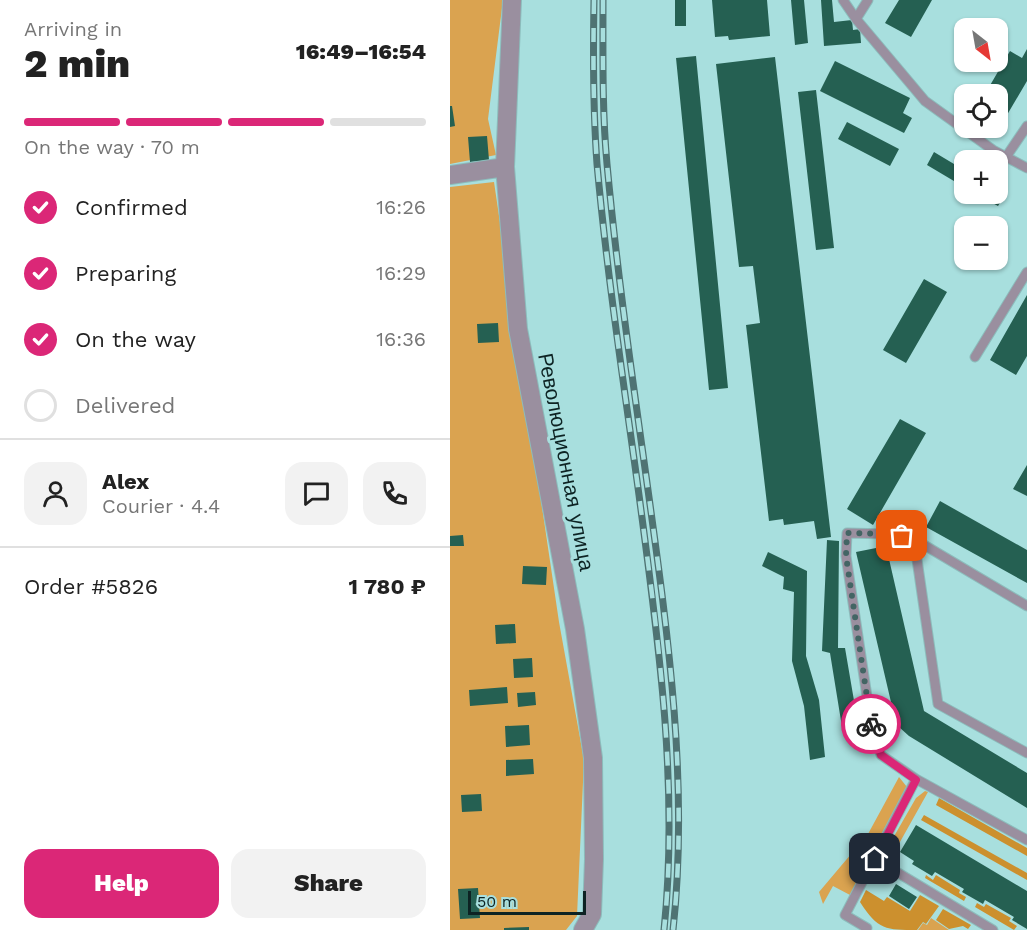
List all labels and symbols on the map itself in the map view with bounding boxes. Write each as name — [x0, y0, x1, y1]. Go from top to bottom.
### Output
north arrow — [954, 18, 1008, 72]
street label: Революционная улица — [533, 351, 600, 573]
pin — [876, 510, 927, 561]
courier — [841, 694, 901, 754]
pin — [849, 833, 900, 884]
scale bar — [468, 888, 586, 916]

